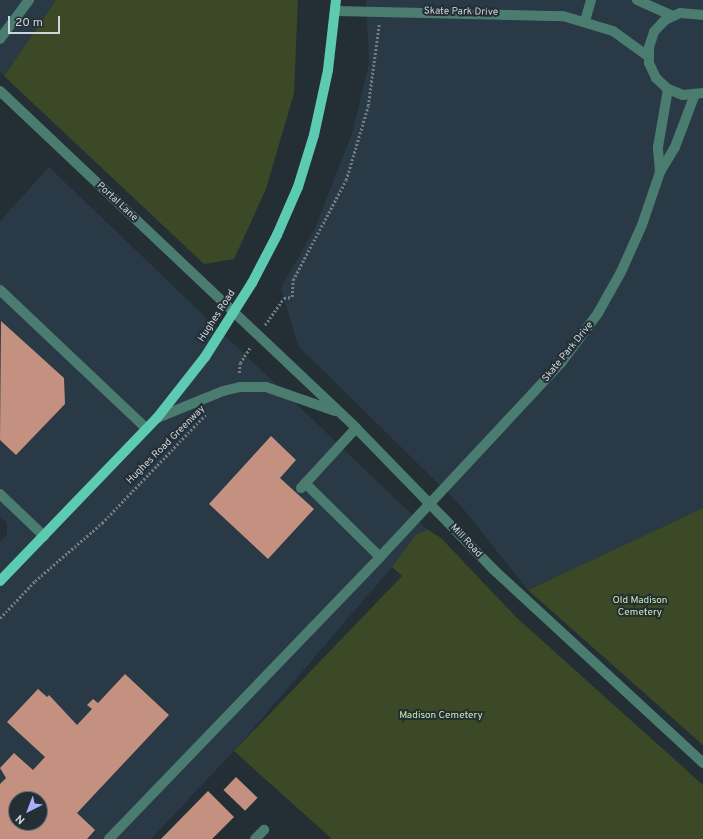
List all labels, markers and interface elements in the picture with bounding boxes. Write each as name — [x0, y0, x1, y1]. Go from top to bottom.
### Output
street label: Skate Park Drive — [424, 5, 498, 19]
scale bar — [10, 8, 62, 34]
text: 20 m — [15, 15, 43, 31]
street label: Portal Lane — [94, 180, 140, 224]
street label: Hughes Road — [196, 288, 238, 344]
street label: Skate Park Drive — [540, 319, 596, 385]
street label: Hughes Road Greenway — [124, 403, 208, 487]
street label: Mill Road — [448, 522, 484, 560]
park label: Old Madison Cemetery — [613, 594, 667, 618]
park label: Madison Cemetery — [399, 710, 483, 722]
north arrow — [8, 791, 48, 831]
text: N — [13, 811, 28, 827]

